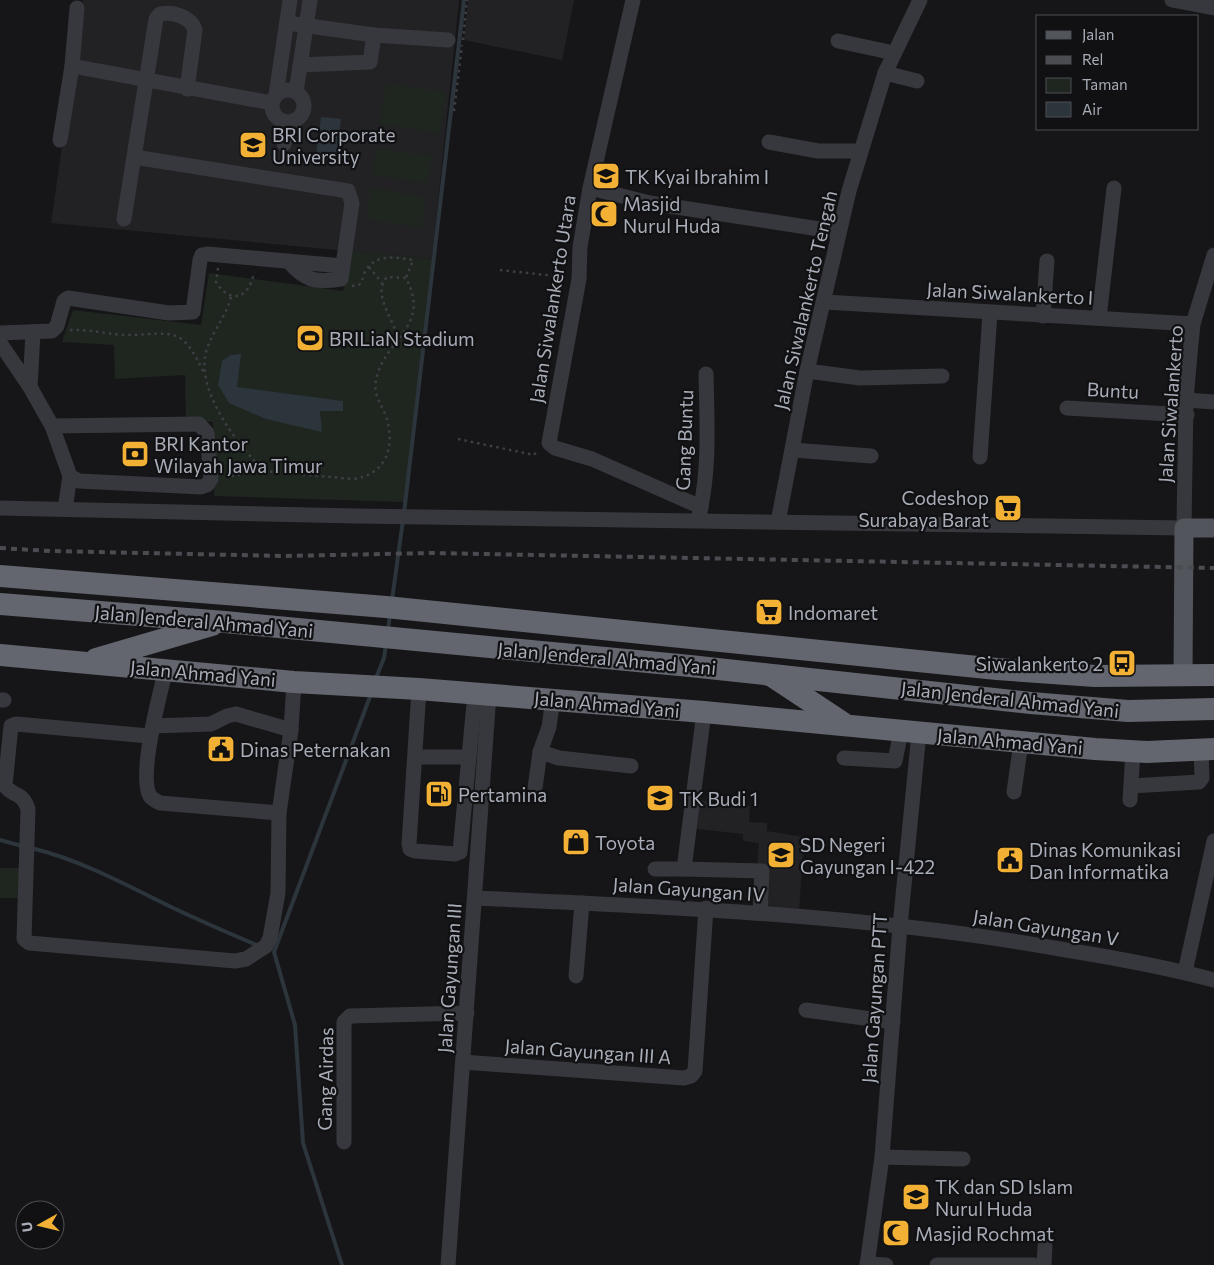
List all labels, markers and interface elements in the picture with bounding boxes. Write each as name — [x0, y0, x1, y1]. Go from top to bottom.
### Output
legend — [1036, 15, 1199, 130]
text: Jalan — [1082, 25, 1114, 43]
text: Rel — [1082, 50, 1103, 68]
text: Taman — [1082, 75, 1128, 93]
text: Air — [1082, 100, 1102, 118]
place label: BRI Corporate University — [272, 123, 396, 168]
school or university icon: BRI Corporate University — [238, 130, 268, 160]
school or university icon: TK Kyai Ibrahim I — [591, 161, 621, 191]
place label: TK Kyai Ibrahim I — [625, 165, 769, 188]
street label: Jalan Siwalankerto Tengah — [769, 188, 841, 412]
place label: Masjid Nurul Huda — [623, 192, 720, 237]
street label: Jalan Siwalankerto Utara — [524, 193, 580, 405]
mosque icon: Masjid Nurul Huda — [589, 199, 619, 229]
street label: Jalan Siwalankerto I — [926, 277, 1094, 309]
sports icon: BRILiaN Stadium — [295, 323, 325, 353]
street label: Jalan Siwalankerto — [1153, 324, 1187, 484]
place label: BRILiaN Stadium — [329, 327, 475, 350]
street label: Buntu — [1086, 377, 1140, 403]
street label: Gang Buntu — [671, 389, 697, 491]
place label: BRI Kantor Wilayah Jawa Timur — [154, 432, 323, 477]
bank icon: BRI Kantor Wilayah Jawa Timur — [120, 439, 150, 469]
place label: Codeshop Surabaya Barat — [858, 486, 989, 531]
supermarket icon: Codeshop Surabaya Barat — [993, 493, 1023, 523]
supermarket icon: Indomaret — [754, 597, 784, 627]
street label: Jalan Jenderal Ahmad Yani — [94, 600, 314, 642]
place label: Indomaret — [788, 601, 878, 624]
street label: Jalan Jenderal Ahmad Yani — [497, 637, 717, 679]
bus stop icon: Siwalankerto 2 — [1107, 648, 1137, 678]
place label: Siwalankerto 2 — [976, 652, 1103, 675]
street label: Jalan Ahmad Yani — [129, 655, 277, 691]
street label: Jalan Jenderal Ahmad Yani — [900, 676, 1120, 722]
street label: Jalan Ahmad Yani — [533, 686, 681, 722]
street label: Jalan Ahmad Yani — [936, 723, 1084, 759]
public building icon: Dinas Peternakan — [206, 734, 236, 764]
place label: Dinas Peternakan — [240, 738, 391, 761]
fuel station icon: Pertamina — [424, 779, 454, 809]
place label: Pertamina — [458, 783, 547, 806]
school or university icon: TK Budi 1 — [645, 783, 675, 813]
place label: TK Budi 1 — [679, 787, 758, 810]
shop icon: Toyota — [561, 827, 591, 857]
place label: Toyota — [595, 831, 655, 854]
place label: SD Negeri Gayungan I-422 — [800, 833, 935, 878]
place label: Dinas Komunikasi Dan Informatika — [1029, 838, 1181, 883]
school or university icon: SD Negeri Gayungan I-422 — [766, 840, 796, 870]
public building icon: Dinas Komunikasi Dan Informatika — [995, 845, 1025, 875]
street label: Jalan Gayungan IV — [612, 872, 766, 906]
street label: Jalan Gayungan III — [432, 902, 466, 1054]
street label: Jalan Gayungan V — [971, 904, 1121, 950]
street label: Jalan Gayungan PTT — [857, 912, 891, 1084]
street label: Gang Airdas — [313, 1027, 337, 1131]
street label: Jalan Gayungan III A — [504, 1034, 672, 1068]
place label: TK dan SD Islam Nurul Huda — [935, 1175, 1073, 1220]
school or university icon: TK dan SD Islam Nurul Huda — [901, 1182, 931, 1212]
north arrow — [15, 1200, 65, 1250]
mosque icon: Masjid Rochmat — [881, 1218, 911, 1248]
text: U — [18, 1221, 36, 1233]
place label: Masjid Rochmat — [915, 1222, 1054, 1245]

